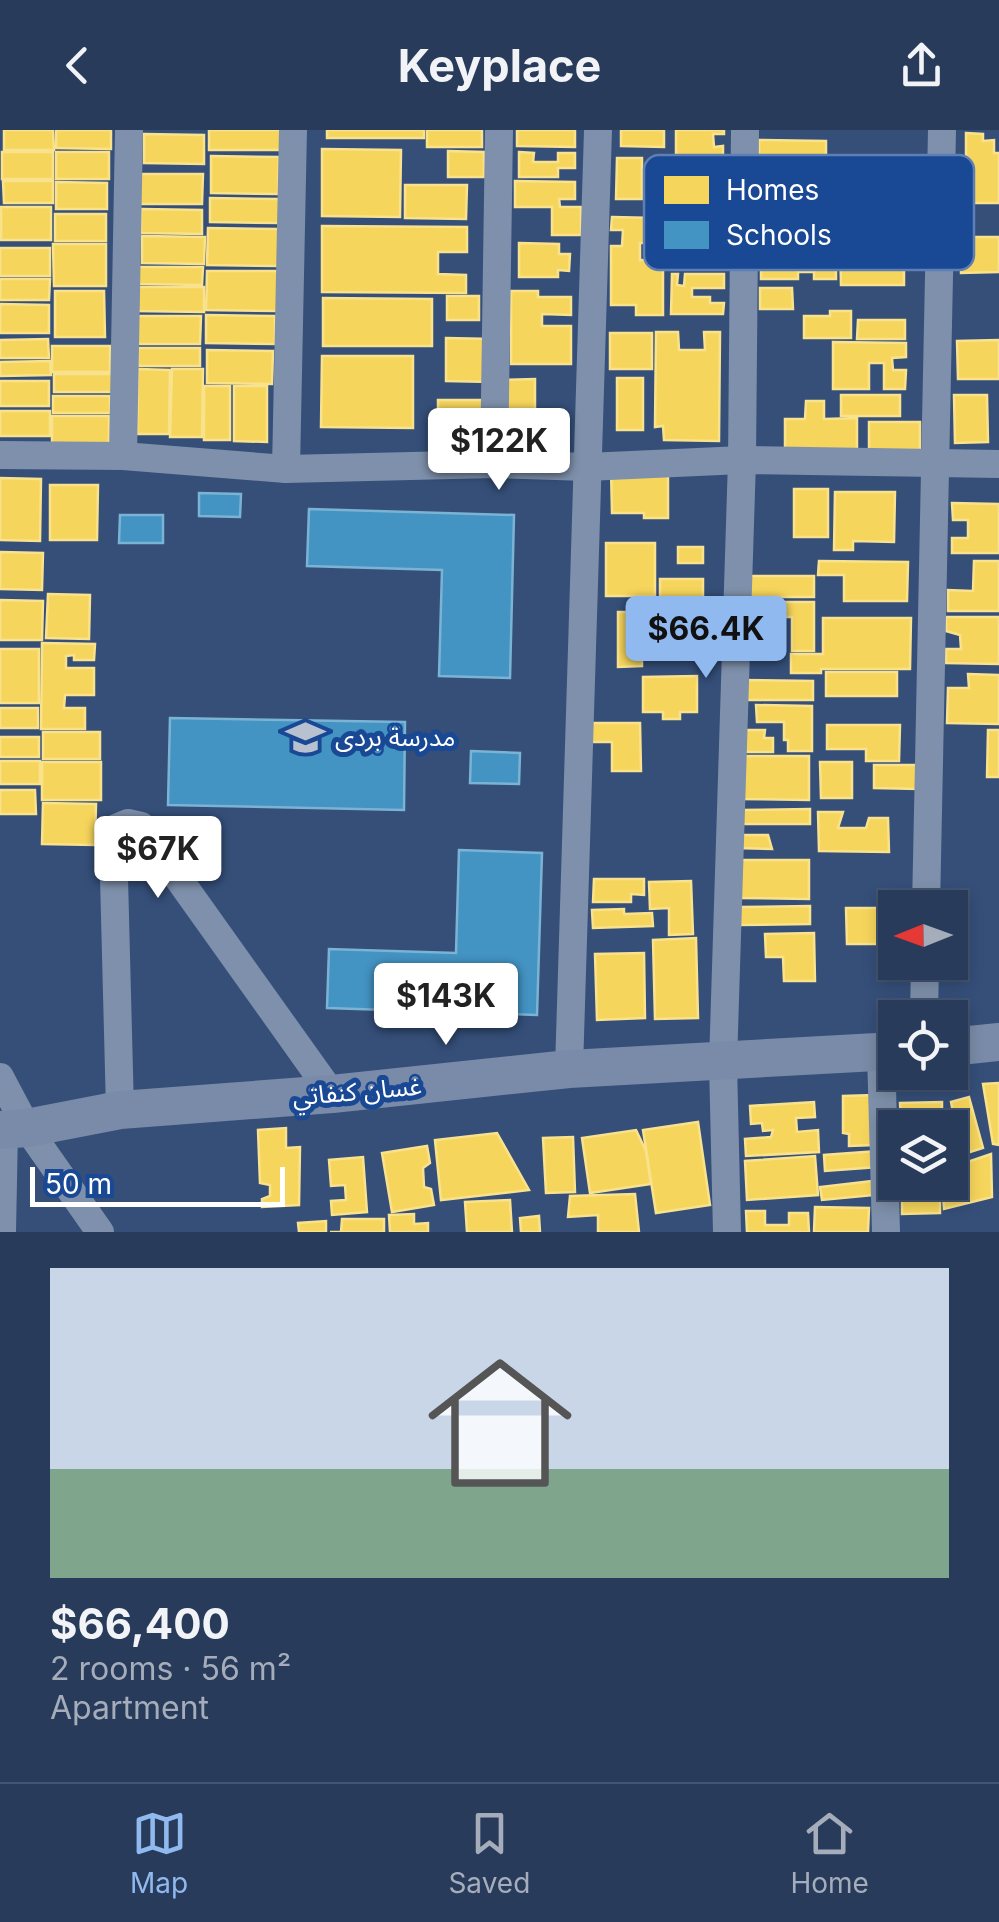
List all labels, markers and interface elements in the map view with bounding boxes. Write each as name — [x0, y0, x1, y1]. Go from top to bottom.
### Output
icon: back — [50, 38, 105, 93]
text: Keyplace — [398, 38, 601, 93]
icon: share — [894, 38, 949, 93]
legend — [644, 155, 974, 270]
text: Homes — [726, 173, 819, 207]
text: Schools — [726, 218, 832, 252]
pin: $122K — [429, 408, 569, 493]
text: $122K — [450, 421, 548, 460]
pin: $66.4K — [625, 596, 787, 681]
text: $66.4K — [648, 609, 764, 648]
school or university icon: مدرسة بردى — [284, 716, 326, 758]
place label: مدرسة بردى — [335, 722, 455, 752]
pin: $67K — [99, 816, 217, 901]
text: $67K — [116, 829, 200, 868]
north arrow — [878, 890, 968, 980]
map controls — [878, 890, 968, 1200]
pin: $143K — [376, 963, 516, 1048]
text: $143K — [396, 976, 496, 1015]
button: locate — [878, 1000, 968, 1090]
street label: غسان كنفاتي — [291, 1070, 423, 1116]
button: layers — [878, 1110, 968, 1200]
scale bar — [30, 1162, 285, 1206]
text: 50 m — [45, 1167, 112, 1201]
icon: home — [410, 1333, 590, 1513]
text: $66,400 — [50, 1598, 230, 1649]
text: 2 rooms · 56 m² — [50, 1649, 291, 1688]
text: Apartment — [50, 1688, 209, 1727]
tab: Map — [130, 1806, 188, 1900]
tab: Saved — [448, 1806, 530, 1900]
tab: Home — [790, 1806, 869, 1900]

